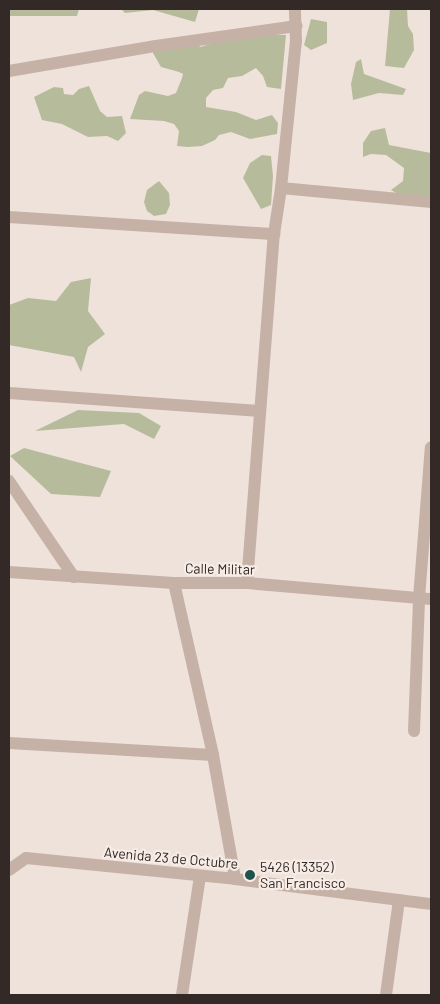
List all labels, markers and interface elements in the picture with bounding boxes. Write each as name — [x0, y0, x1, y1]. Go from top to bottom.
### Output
street label: Calle Militar — [185, 560, 255, 578]
street label: Avenida 23 de Octubre — [103, 844, 239, 872]
place label: 5426 (13352) San Francisco — [260, 859, 346, 892]
marker: 5426 (13352) San Francisco — [244, 869, 256, 881]

